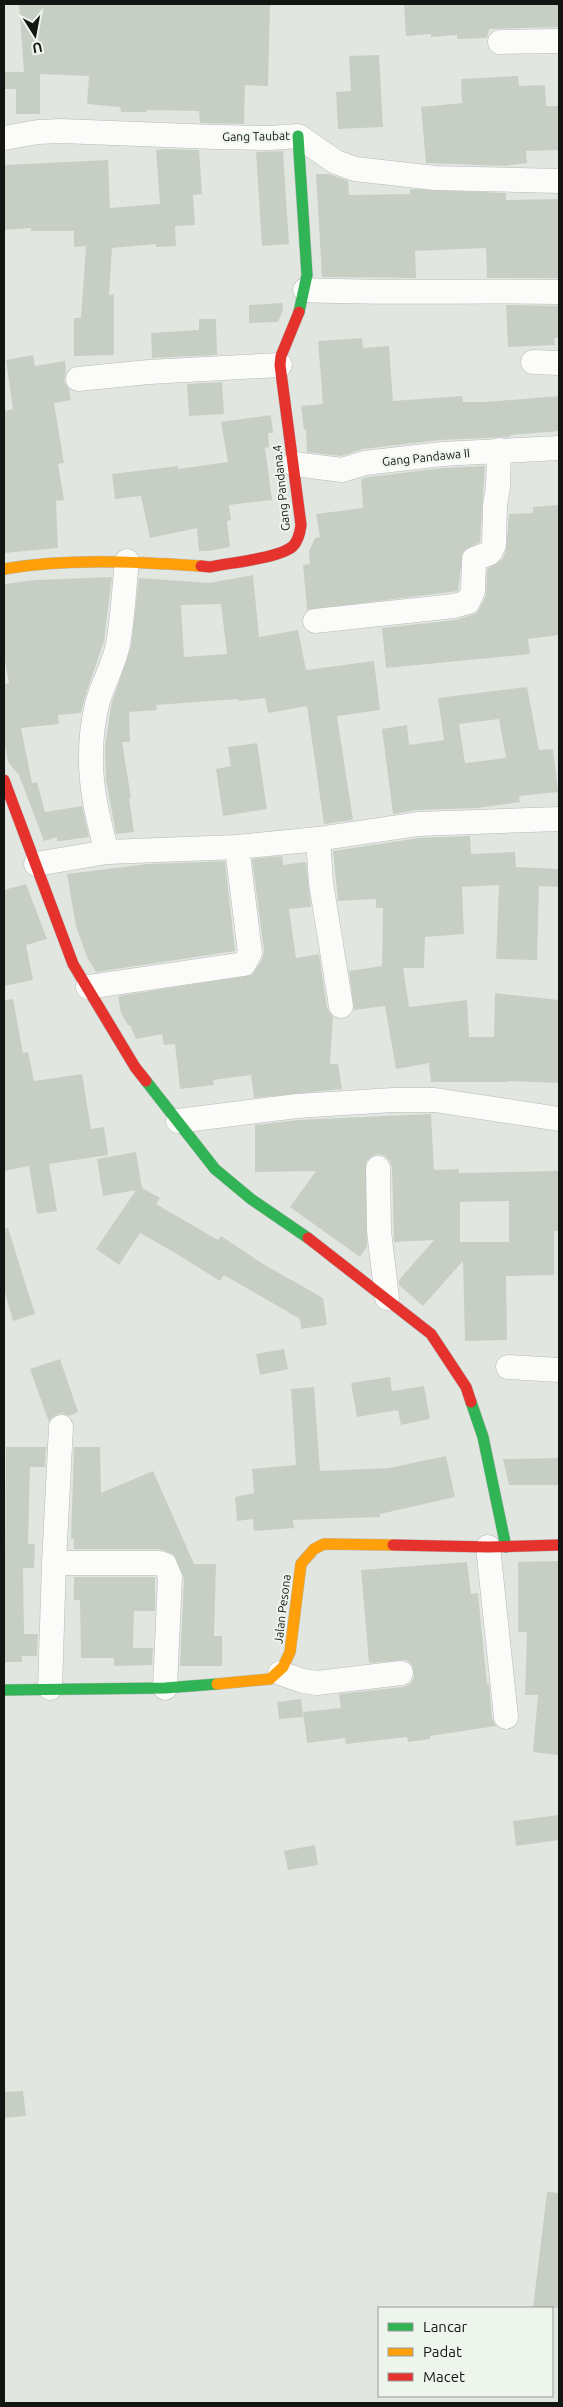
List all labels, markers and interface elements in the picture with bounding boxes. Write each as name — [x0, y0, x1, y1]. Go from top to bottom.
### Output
north arrow — [10, 10, 60, 60]
text: U — [31, 39, 44, 57]
street label: Gang Taubat — [222, 129, 290, 143]
street label: Gang Pandana.4 — [270, 444, 292, 532]
street label: Gang Pandawa II — [381, 446, 471, 468]
street label: Jalan Pesona — [271, 1574, 293, 1644]
legend — [378, 2307, 553, 2397]
text: Lancar — [423, 2318, 468, 2335]
text: Padat — [423, 2343, 462, 2360]
text: Macet — [423, 2368, 465, 2385]

